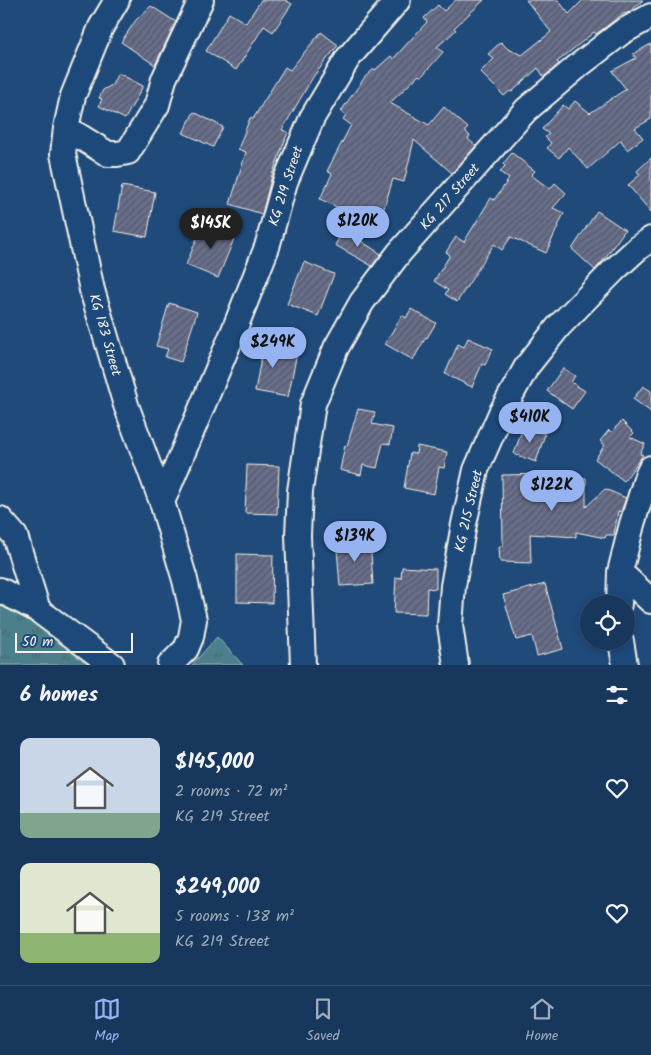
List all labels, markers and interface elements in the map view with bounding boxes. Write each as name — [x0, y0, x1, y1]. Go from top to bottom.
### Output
street label: KG 219 Street — [263, 143, 309, 229]
street label: KG 217 Street — [415, 158, 486, 235]
pin: $120K — [323, 206, 393, 248]
pin: $145K — [176, 208, 246, 250]
text: $120K — [337, 209, 379, 234]
text: $145K — [191, 211, 231, 236]
street label: KG 183 Street — [83, 291, 127, 379]
pin: $249K — [238, 326, 308, 369]
text: $249K — [250, 330, 296, 355]
pin: $410K — [495, 402, 565, 444]
text: $410K — [510, 405, 550, 430]
street label: KG 215 Street — [449, 467, 489, 554]
pin: $122K — [517, 470, 587, 512]
text: $122K — [531, 473, 573, 498]
pin: $139K — [320, 520, 390, 563]
text: $139K — [335, 524, 375, 549]
map controls — [580, 595, 635, 650]
button: locate — [580, 595, 635, 650]
scale bar — [15, 630, 132, 653]
text: 50 m — [22, 631, 53, 653]
text: 6 homes — [20, 679, 98, 712]
icon: filters — [603, 681, 631, 709]
text: $145,000 — [175, 746, 254, 779]
icon: home — [60, 758, 120, 818]
icon: heart — [603, 774, 631, 802]
text: 2 rooms · 72 m² — [175, 779, 287, 804]
text: KG 219 Street — [175, 804, 270, 829]
text: $249,000 — [175, 871, 260, 904]
icon: home — [60, 883, 120, 943]
icon: heart — [603, 899, 631, 927]
text: 5 rooms · 138 m² — [175, 904, 294, 929]
text: KG 219 Street — [175, 929, 270, 954]
tab: Map — [93, 995, 121, 1047]
tab: Saved — [306, 995, 340, 1047]
tab: Home — [525, 995, 558, 1047]

